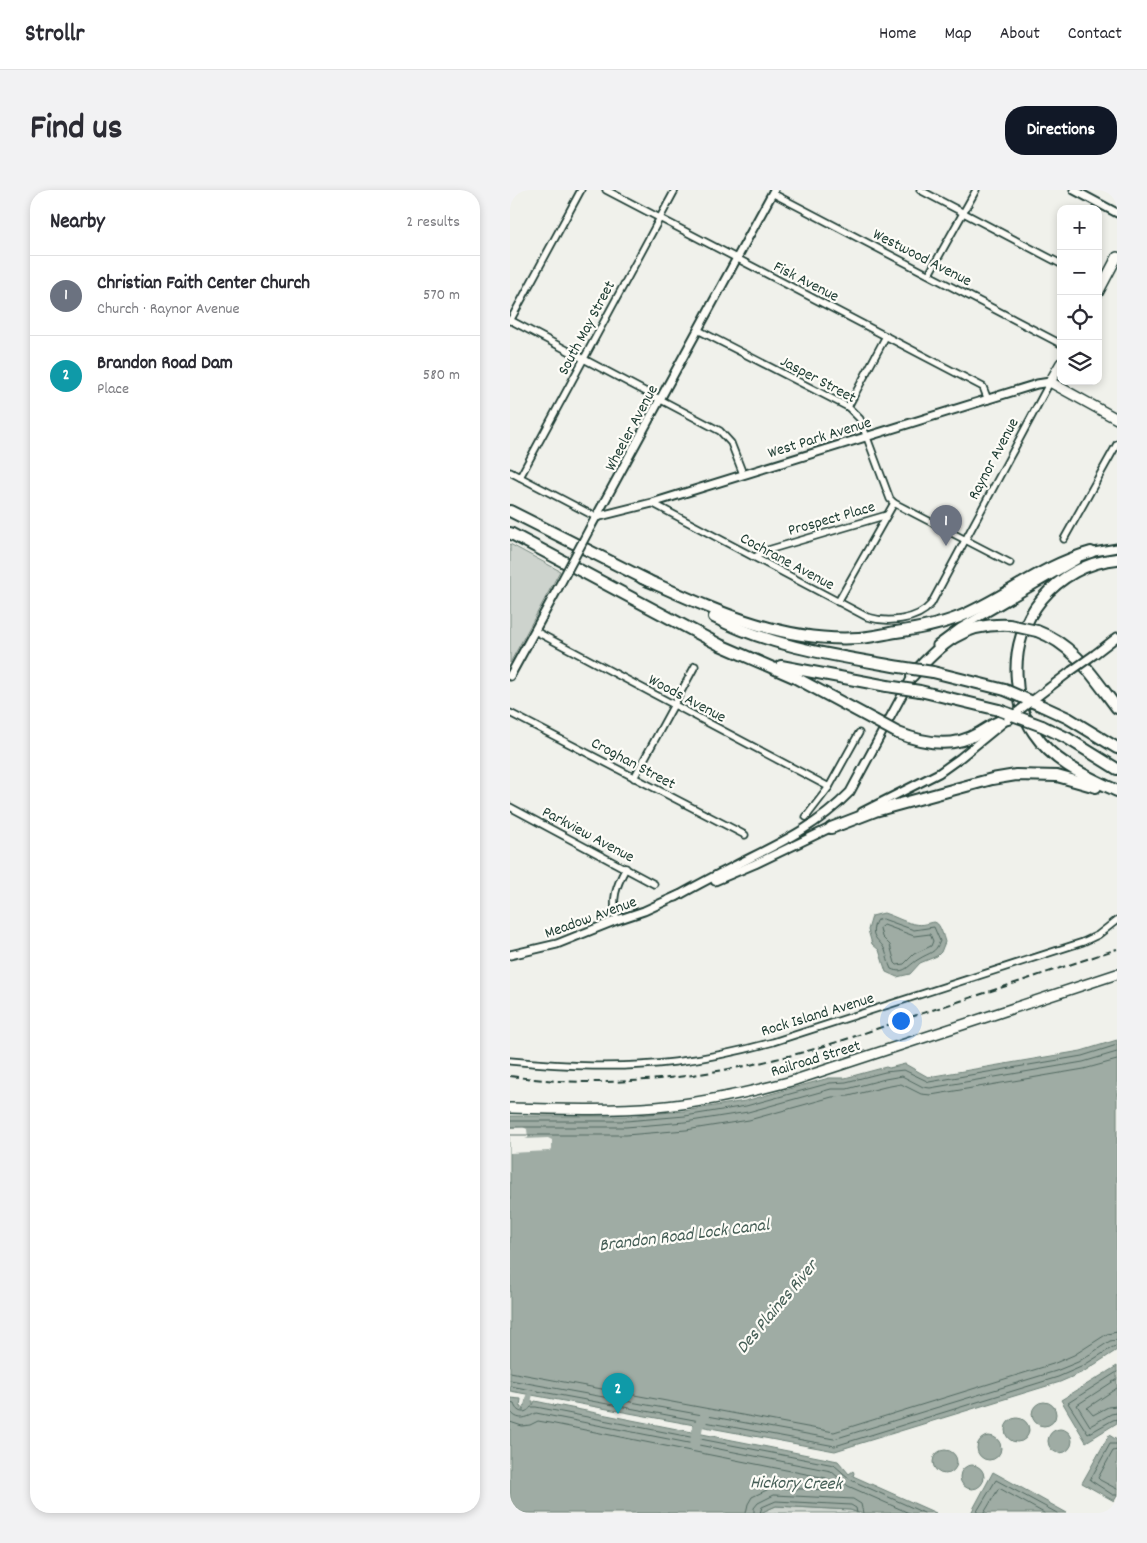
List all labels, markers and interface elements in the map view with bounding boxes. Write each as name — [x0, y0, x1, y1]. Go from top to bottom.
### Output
text: Strollr — [25, 18, 84, 52]
text: Home — [879, 22, 916, 47]
text: Map — [944, 22, 972, 47]
text: About — [1000, 22, 1040, 47]
text: Contact — [1068, 22, 1122, 47]
text: Find us — [30, 105, 122, 155]
button: Directions — [1005, 106, 1117, 155]
map controls — [1057, 205, 1102, 385]
button: + — [1057, 205, 1102, 250]
text: Nearby — [50, 208, 105, 238]
text: 2 results — [406, 211, 460, 234]
street label: Westwood Avenue — [868, 223, 975, 293]
button: − — [1057, 250, 1102, 295]
street label: Fisk Avenue — [769, 256, 843, 309]
text: Christian Faith Center Church — [97, 271, 310, 298]
street label: South May Street — [553, 277, 622, 379]
text: 1 — [64, 284, 68, 307]
text: 570 m — [423, 284, 460, 307]
button: locate — [1057, 295, 1102, 340]
text: Church · Raynor Avenue — [97, 298, 239, 321]
button: layers — [1057, 340, 1102, 385]
text: Brandon Road Dam — [97, 351, 233, 378]
street label: Jasper Street — [776, 351, 860, 410]
text: 2 — [63, 364, 70, 387]
text: 580 m — [423, 364, 460, 387]
text: Place — [97, 378, 129, 401]
street label: Wheeler Avenue — [600, 381, 665, 475]
street label: West Park Avenue — [765, 412, 874, 465]
street label: Raynor Avenue — [963, 414, 1025, 504]
street label: Prospect Place — [785, 496, 878, 543]
pin: 1 — [930, 505, 962, 546]
street label: Cochrane Avenue — [735, 528, 838, 597]
street label: Woods Avenue — [644, 669, 730, 729]
street label: Croghan Street — [586, 732, 679, 796]
street label: Parkview Avenue — [538, 801, 638, 869]
street label: Meadow Avenue — [542, 891, 640, 946]
street label: Rock Island Avenue — [758, 987, 877, 1043]
your location — [888, 1008, 914, 1034]
street label: Railroad Street — [768, 1035, 863, 1084]
water label: Brandon Road Lock Canal — [598, 1213, 772, 1259]
water label: Des Plaines River — [731, 1254, 826, 1360]
pin: 2 — [602, 1373, 634, 1414]
water label: Hickory Creek — [750, 1471, 844, 1498]

